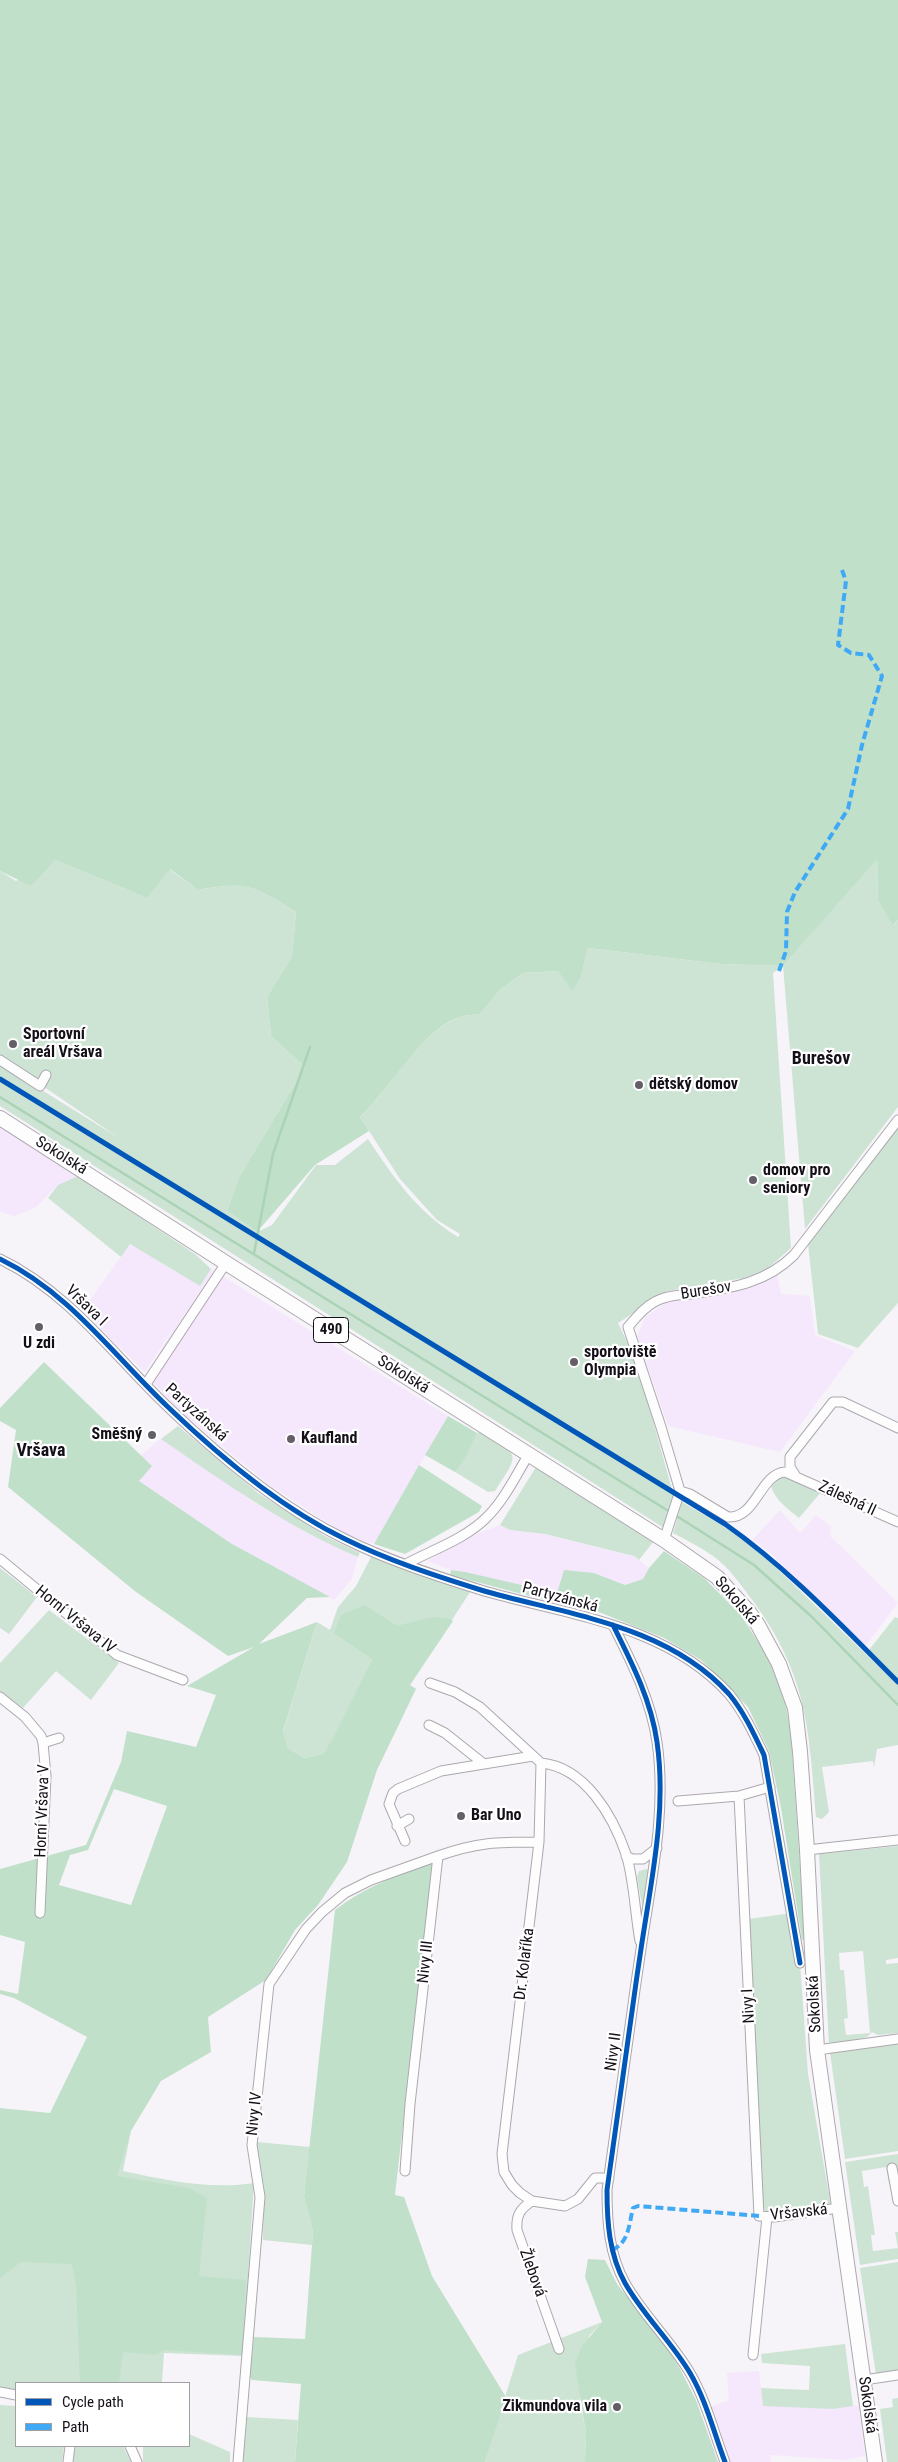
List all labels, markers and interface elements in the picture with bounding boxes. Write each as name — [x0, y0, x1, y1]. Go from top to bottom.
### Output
place label: Sportovní areál Vršava — [23, 1025, 102, 1063]
marker: Sportovní areál Vršava — [7, 1038, 19, 1050]
district label: Burešov — [792, 1048, 850, 1070]
place label: dětský domov — [649, 1075, 738, 1095]
marker: dětský domov — [633, 1079, 645, 1091]
street label: Sokolská — [32, 1133, 90, 1179]
place label: domov pro seniory — [763, 1161, 830, 1199]
marker: domov pro seniory — [747, 1174, 759, 1186]
street label: Burešov — [679, 1278, 733, 1304]
street label: Vršava I — [61, 1282, 111, 1330]
road number: 490 — [314, 1318, 348, 1342]
marker: U zdi — [33, 1321, 45, 1333]
place label: U zdi — [23, 1334, 55, 1354]
place label: sportoviště Olympia — [584, 1343, 656, 1381]
street label: Sokolská — [374, 1352, 432, 1398]
marker: sportoviště Olympia — [568, 1356, 580, 1368]
street label: Partyzánská — [161, 1380, 231, 1446]
place label: Směšný — [92, 1425, 142, 1445]
marker: Směšný — [146, 1429, 158, 1441]
place label: Kaufland — [301, 1429, 357, 1449]
marker: Kaufland — [285, 1433, 297, 1445]
district label: Vršava — [16, 1440, 66, 1462]
street label: Zálešná II — [815, 1477, 879, 1521]
street label: Sokolská — [710, 1573, 762, 1629]
street label: Partyzánská — [520, 1579, 600, 1617]
street label: Horní Vršava IV — [31, 1582, 119, 1658]
street label: Horní Vršava V — [32, 1764, 54, 1858]
place label: Bar Uno — [471, 1806, 521, 1826]
marker: Bar Uno — [455, 1810, 467, 1822]
street label: Dr. Kolaříka — [511, 1927, 539, 2001]
street label: Nivy III — [414, 1940, 438, 1984]
street label: Sokolská — [804, 1975, 826, 2033]
street label: Nivy I — [739, 1988, 759, 2024]
street label: Nivy II — [602, 2031, 626, 2073]
street label: Nivy IV — [243, 2091, 267, 2137]
street label: Vršavská — [769, 2200, 829, 2226]
street label: Žlebová — [514, 2246, 550, 2300]
street label: Sokolská — [853, 2375, 881, 2435]
legend — [15, 2382, 190, 2447]
text: Cycle path — [62, 2393, 124, 2411]
place label: Zikmundova vila — [502, 2397, 607, 2417]
marker: Zikmundova vila — [611, 2401, 623, 2413]
text: Path — [62, 2418, 89, 2436]

